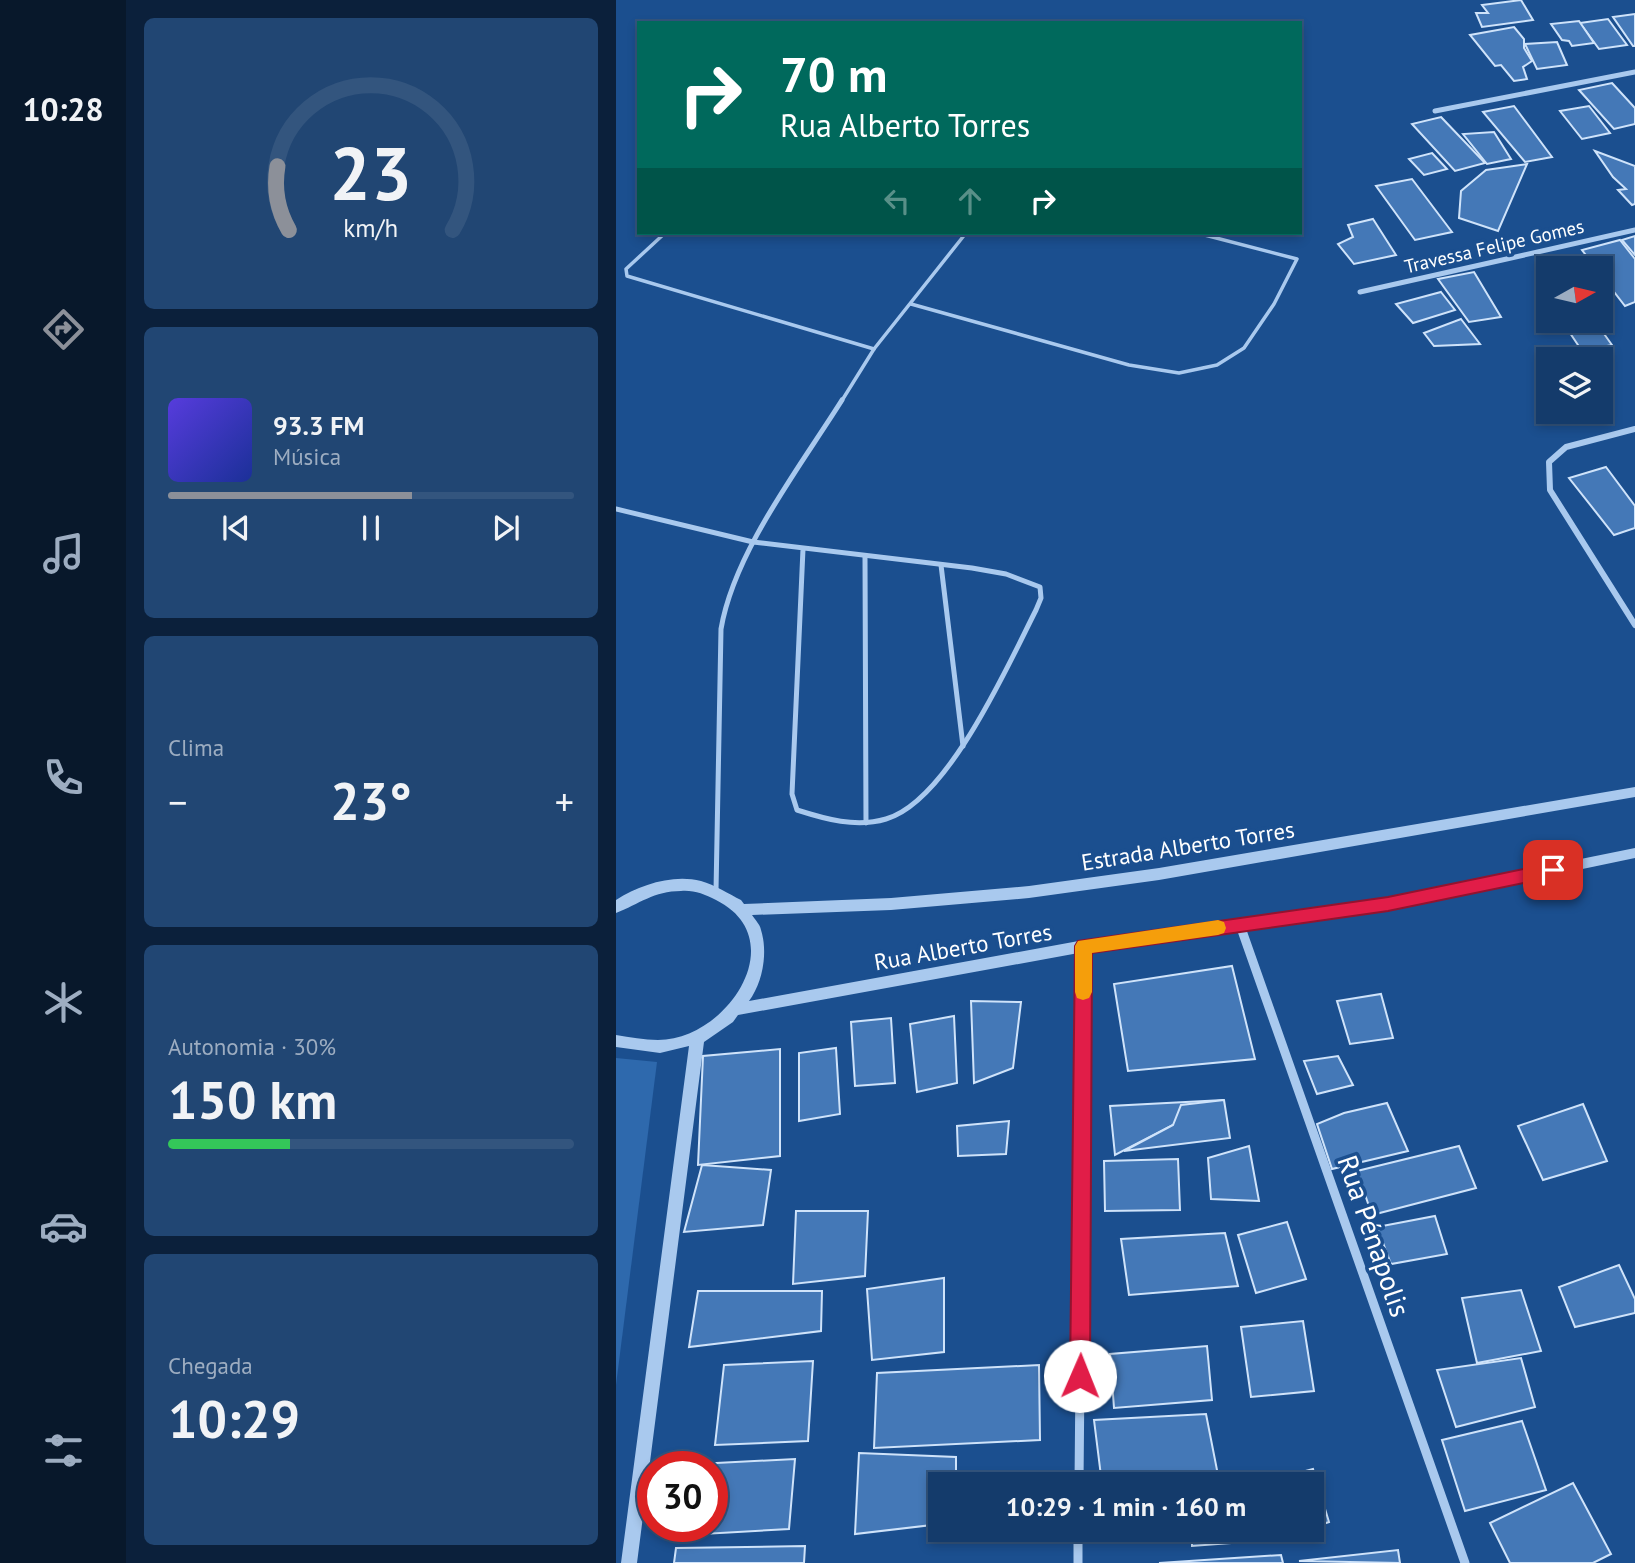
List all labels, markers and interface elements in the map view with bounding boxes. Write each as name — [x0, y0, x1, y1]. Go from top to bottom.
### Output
text: 70 m — [780, 42, 887, 106]
icon: right — [665, 49, 756, 140]
text: 10:28 — [22, 88, 104, 130]
text: Rua Alberto Torres — [780, 104, 1030, 146]
text: 23 — [330, 126, 412, 220]
icon: left — [878, 182, 916, 220]
icon: ahead — [951, 182, 989, 220]
icon: right — [1024, 182, 1062, 220]
text: km/h — [344, 211, 398, 243]
street label: Travessa Felipe Gomes — [1402, 214, 1586, 278]
north arrow — [1536, 256, 1614, 332]
map controls — [1536, 256, 1613, 424]
icon: directions — [39, 305, 88, 354]
button: layers — [1536, 347, 1613, 424]
text: 93.3 FM — [273, 409, 364, 442]
text: Música — [273, 442, 341, 471]
icon: previous — [217, 509, 255, 547]
icon: pause — [352, 509, 390, 547]
icon: next — [487, 509, 525, 547]
icon: music — [39, 529, 88, 578]
text: Clima — [168, 733, 224, 762]
icon: phone — [39, 753, 88, 802]
text: 23° — [330, 767, 412, 834]
text: − — [168, 777, 187, 826]
text: + — [555, 777, 574, 826]
street label: Estrada Alberto Torres — [1079, 814, 1297, 877]
pin — [1523, 840, 1583, 900]
icon: arrive — [1534, 851, 1572, 889]
street label: Rua Alberto Torres — [872, 917, 1054, 976]
icon: climate — [39, 978, 88, 1027]
text: Autonomia · 30% — [168, 1032, 336, 1061]
text: 150 km — [168, 1066, 337, 1133]
street label: Rua Pénapolis — [1330, 1150, 1419, 1322]
icon: car — [39, 1202, 88, 1251]
position arrow — [1043, 1339, 1117, 1413]
text: Chegada — [168, 1351, 253, 1380]
text: 10:29 — [168, 1385, 300, 1452]
icon: filters — [39, 1426, 88, 1475]
speed limit sign: 30 — [637, 1451, 728, 1542]
text: 10:29 · 1 min · 160 m — [1006, 1490, 1246, 1523]

